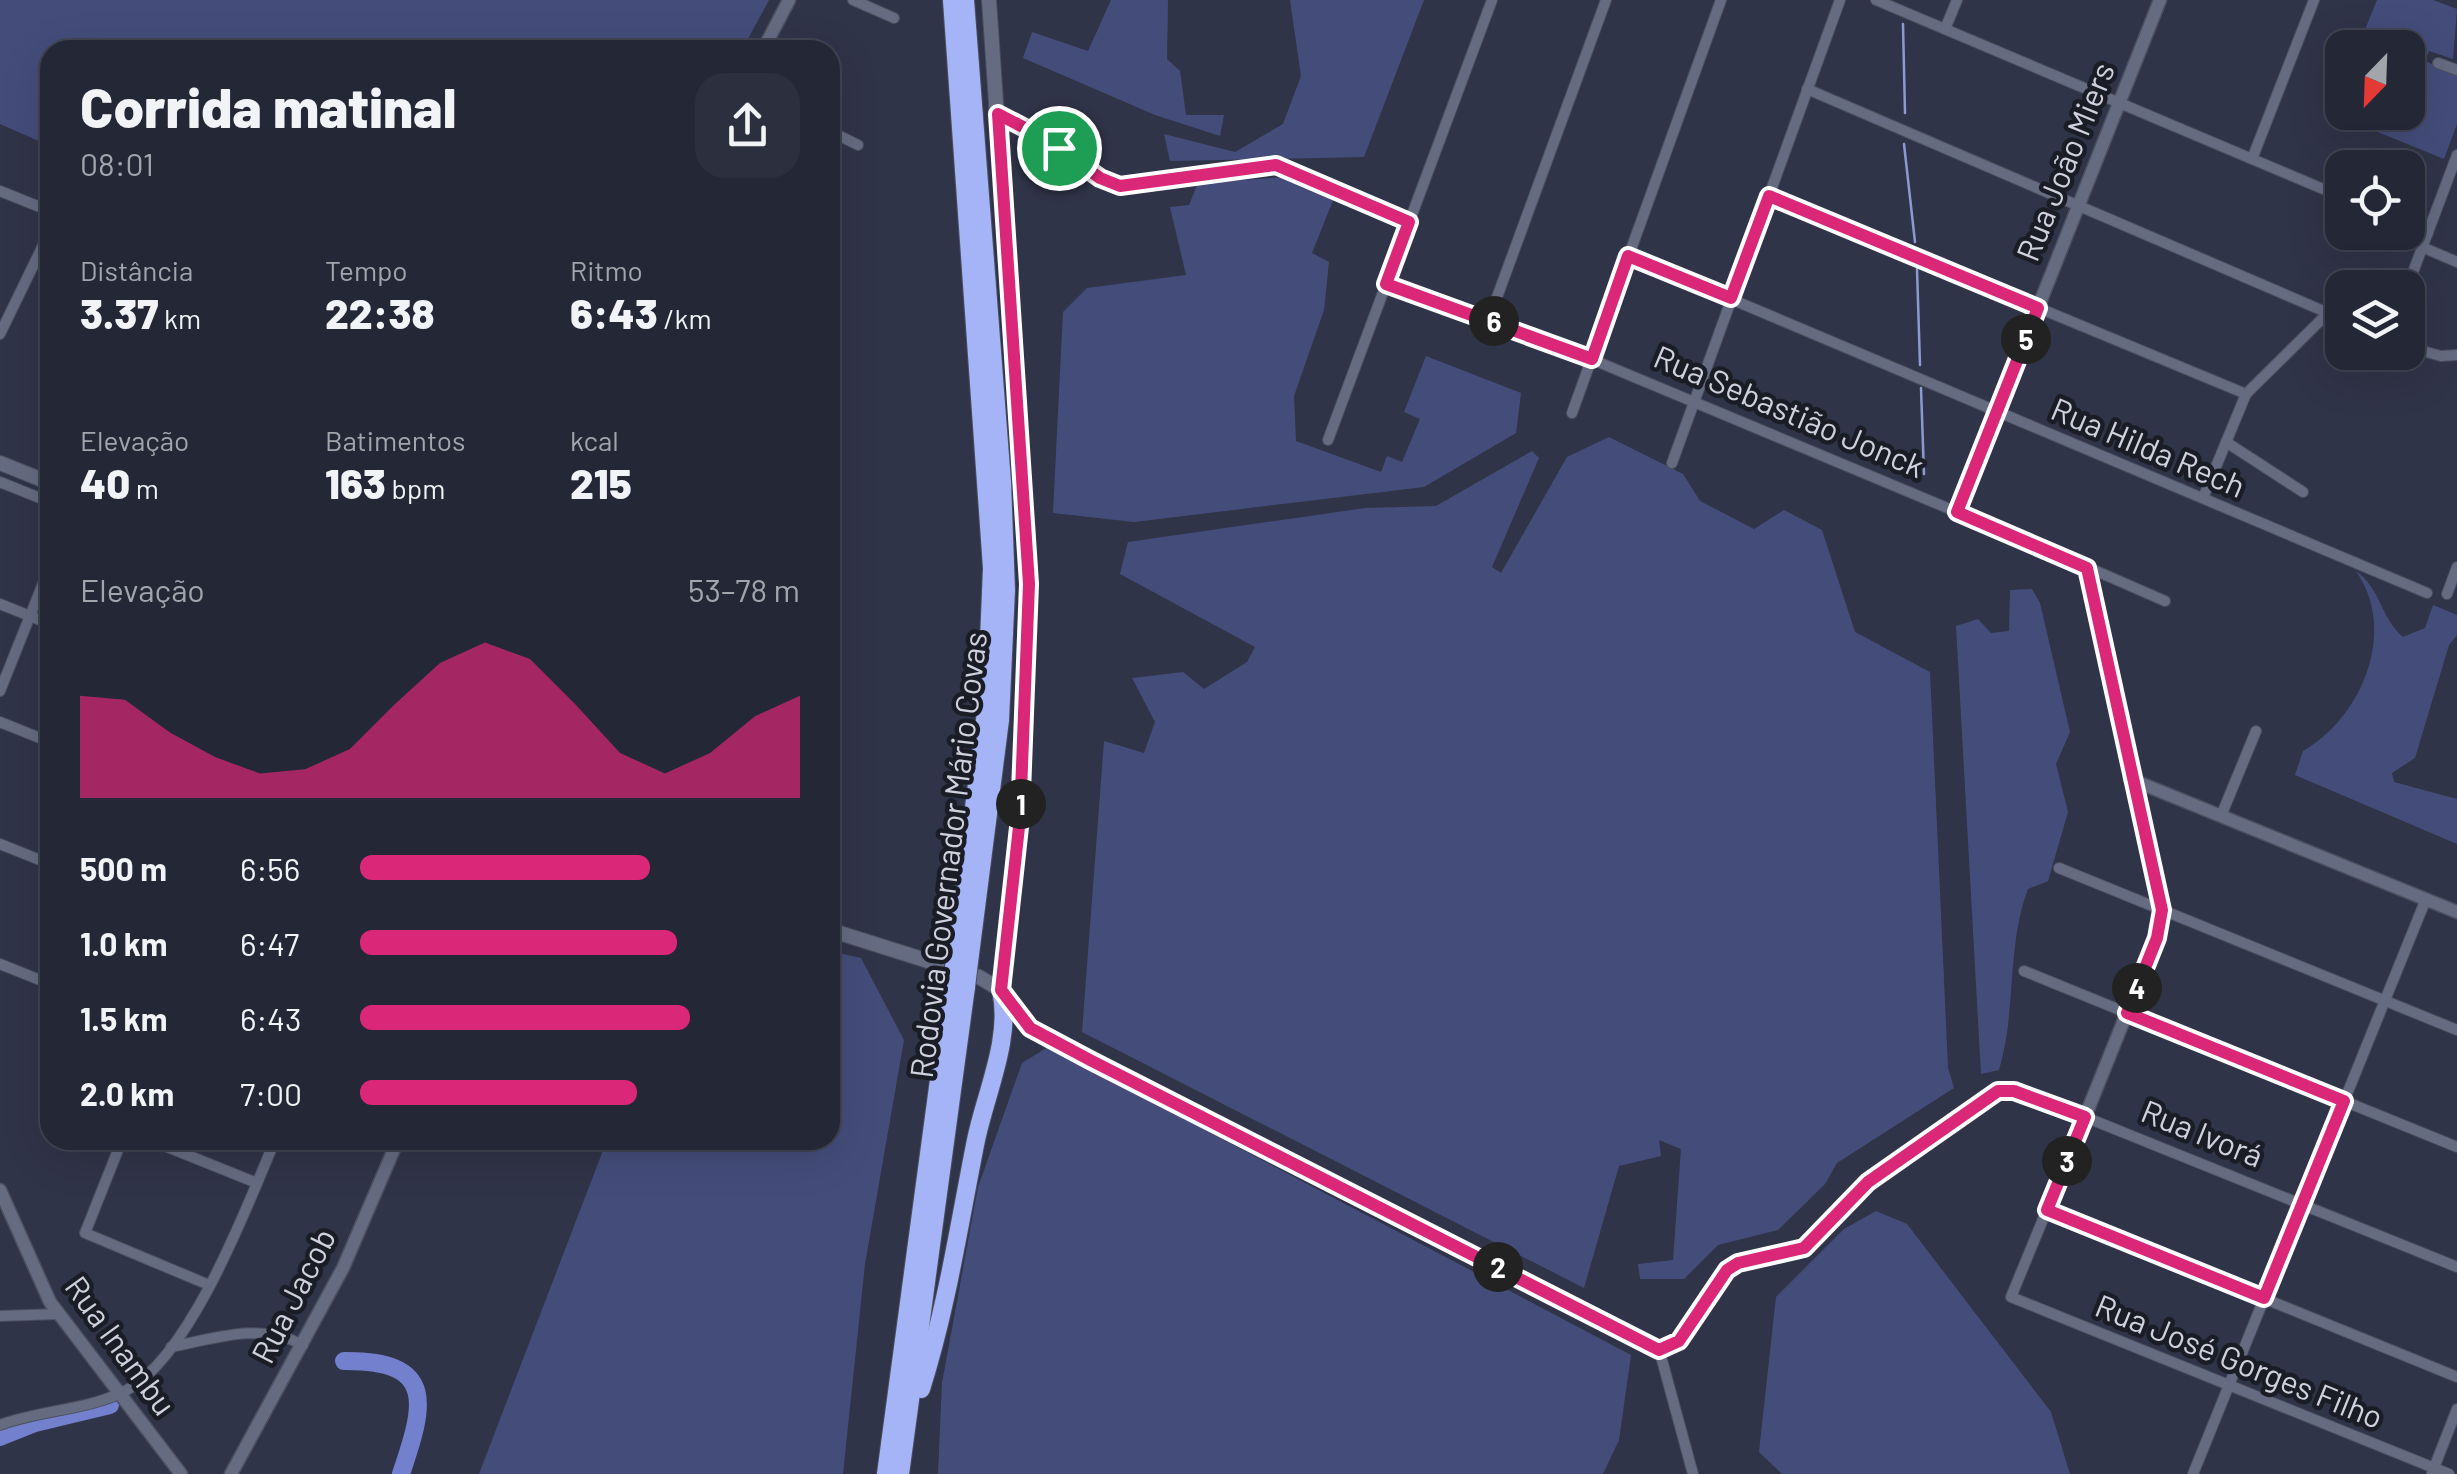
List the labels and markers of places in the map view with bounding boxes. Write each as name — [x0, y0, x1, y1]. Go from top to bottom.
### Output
pin — [1017, 106, 1102, 191]
pin: 6 — [1469, 296, 1519, 346]
pin: 5 — [2001, 314, 2051, 364]
pin: 1 — [996, 779, 1046, 829]
pin: 4 — [2112, 963, 2162, 1013]
pin: 3 — [2042, 1136, 2092, 1186]
pin: 2 — [1473, 1242, 1523, 1292]

